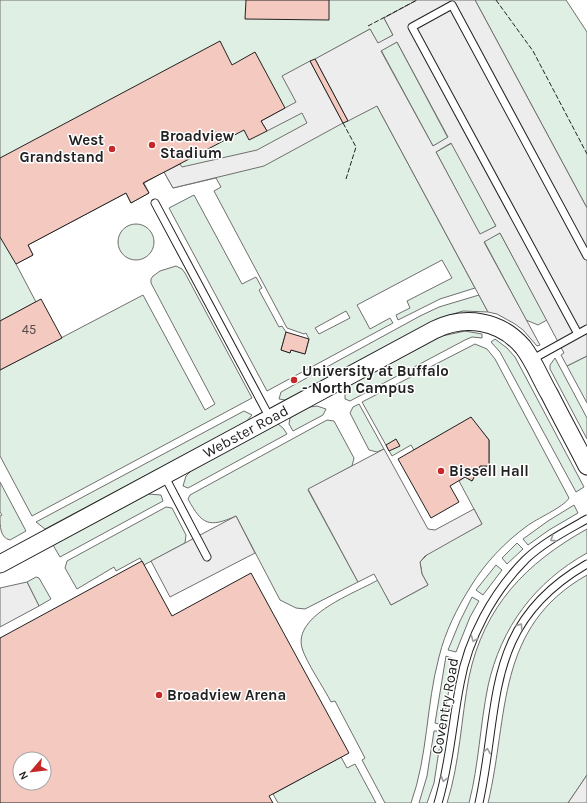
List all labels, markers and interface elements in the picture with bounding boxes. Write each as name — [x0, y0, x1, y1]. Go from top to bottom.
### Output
place label: Broadview Stadium — [160, 127, 235, 162]
place label: West Grandstand — [19, 131, 104, 166]
marker: Broadview Stadium — [147, 140, 157, 150]
marker: West Grandstand — [107, 144, 117, 154]
house number: 45 — [22, 322, 36, 337]
place label: University at Buffalo - North Campus — [302, 362, 449, 397]
marker: University at Buffalo - North Campus — [289, 375, 299, 385]
street label: Webster Road — [200, 401, 291, 462]
place label: Bissell Hall — [449, 462, 529, 480]
marker: Bissell Hall — [436, 466, 446, 476]
one-way arrow — [551, 534, 558, 541]
one-way arrow — [515, 624, 522, 631]
one-way arrow — [470, 635, 478, 642]
street label: Coventry Road — [428, 656, 462, 756]
place label: Broadview Arena — [167, 686, 286, 704]
marker: Broadview Arena — [154, 690, 164, 700]
one-way arrow — [482, 748, 491, 754]
north arrow — [12, 751, 52, 791]
text: N — [16, 769, 31, 782]
one-way arrow — [441, 776, 449, 783]

